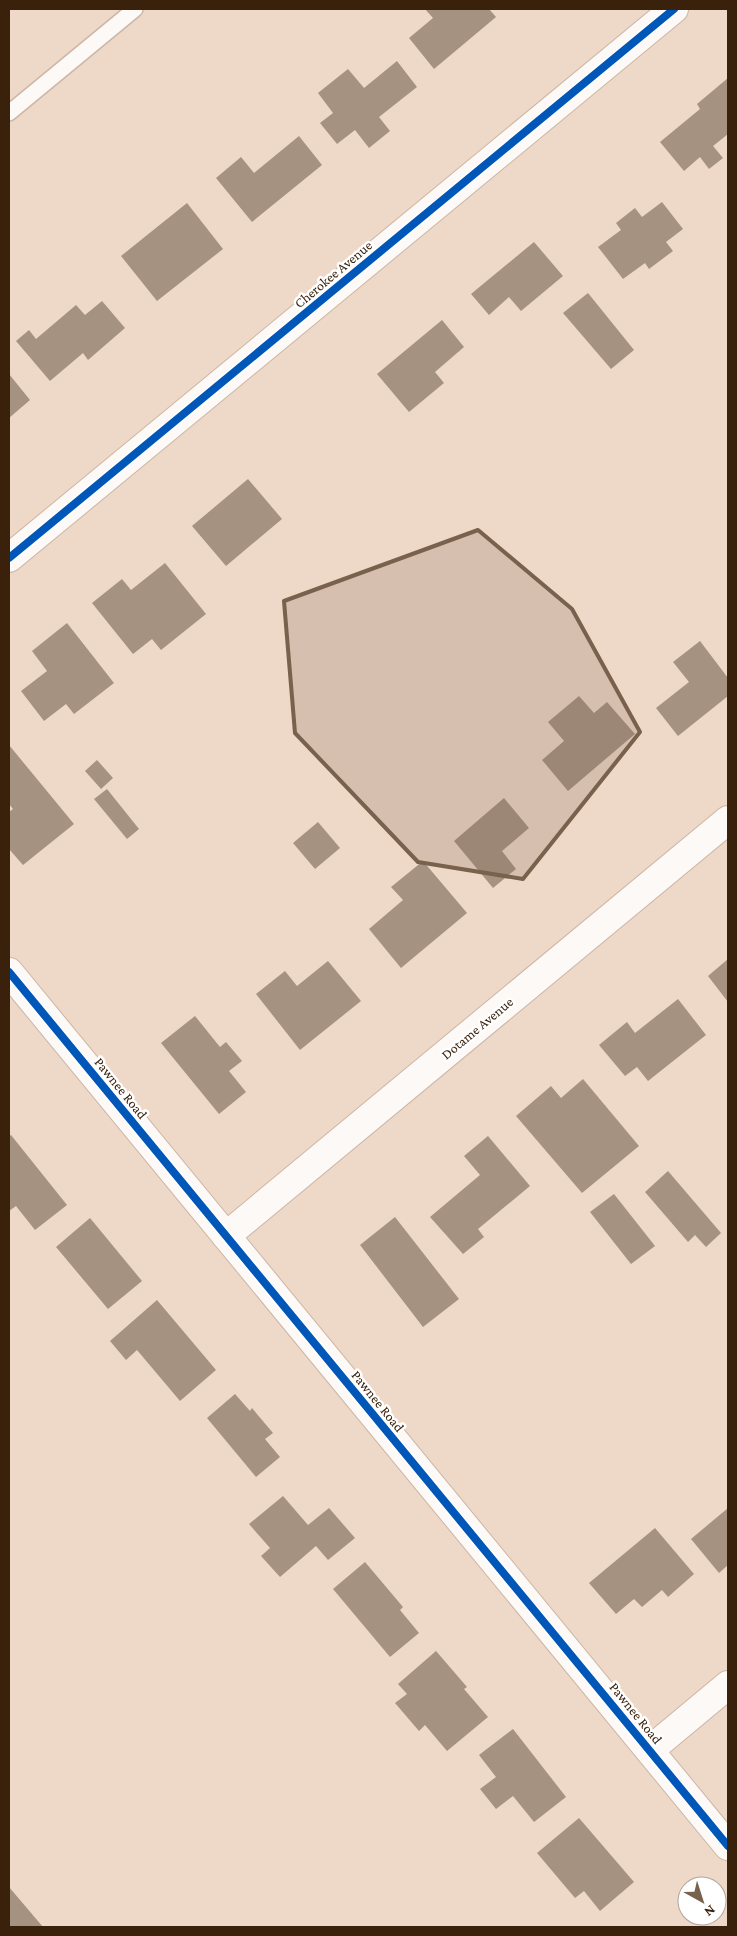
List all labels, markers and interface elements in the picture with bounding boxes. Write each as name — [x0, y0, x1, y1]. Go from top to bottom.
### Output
street label: Cherokee Avenue — [291, 237, 375, 311]
street label: Dotame Avenue — [438, 993, 516, 1063]
street label: Pawnee Road — [91, 1054, 151, 1122]
street label: Pawnee Road — [348, 1367, 408, 1435]
street label: Pawnee Road — [606, 1679, 666, 1747]
north arrow — [677, 1876, 727, 1926]
text: N — [701, 1902, 719, 1921]

